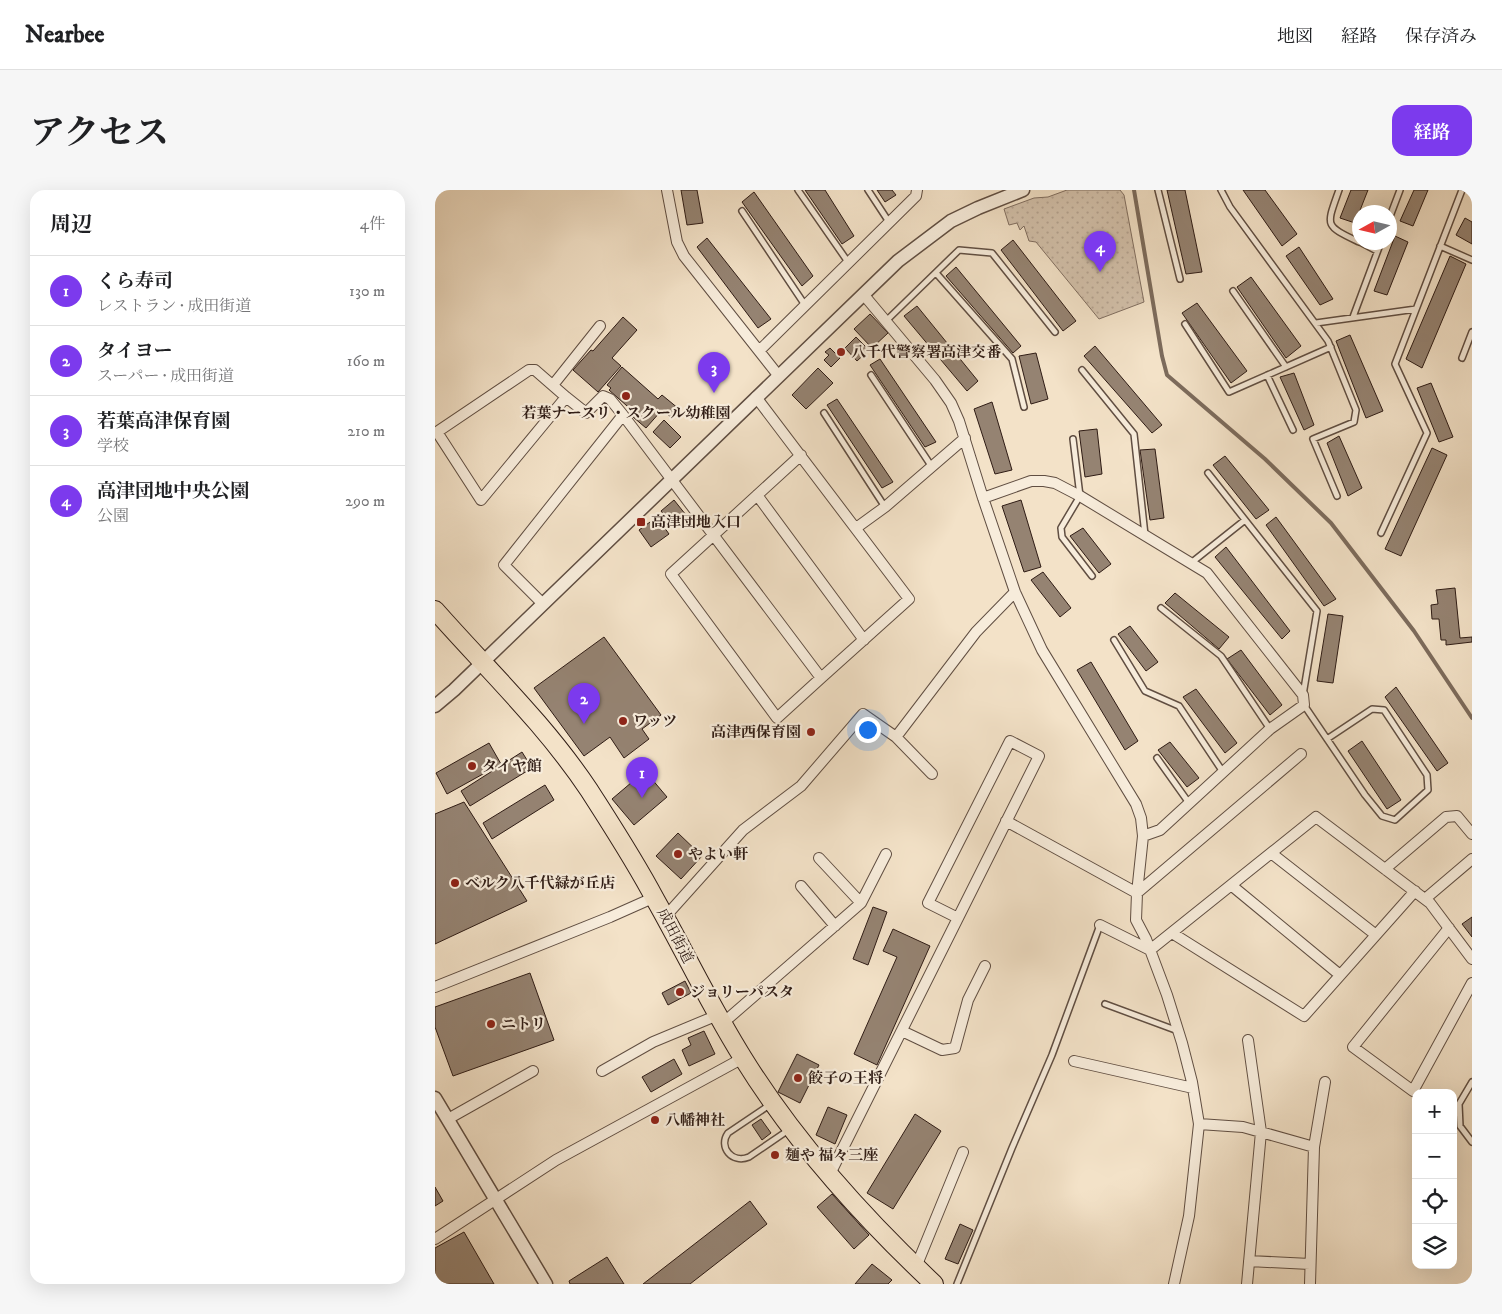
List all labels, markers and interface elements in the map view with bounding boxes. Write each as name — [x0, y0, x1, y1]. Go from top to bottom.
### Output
text: Nearbee — [25, 20, 104, 50]
text: 地図 — [1277, 26, 1313, 48]
text: 経路 — [1341, 26, 1377, 48]
text: 保存済み — [1405, 26, 1477, 48]
button: 経路 — [1392, 105, 1472, 156]
text: アクセス — [30, 112, 169, 156]
north arrow — [1352, 205, 1397, 250]
text: 周辺 — [50, 212, 92, 238]
text: 4件 — [360, 214, 385, 234]
pin: 4 — [1084, 231, 1116, 272]
text: くら寿司 — [97, 270, 173, 293]
text: 1 — [63, 281, 69, 301]
text: 130 m — [349, 281, 385, 301]
text: レストラン · 成田街道 — [97, 296, 251, 316]
text: タイヨー — [97, 340, 173, 363]
place label: 八千代警察署高津交番 — [851, 343, 1002, 362]
marker: 八千代警察署高津交番 — [835, 346, 847, 358]
text: 2 — [62, 351, 70, 371]
text: 160 m — [347, 351, 385, 371]
pin: 3 — [698, 352, 730, 393]
text: スーパー · 成田街道 — [97, 366, 234, 386]
marker: 若葉ナースリ・スクール幼稚園 — [620, 390, 632, 402]
place label: 若葉ナースリ・スクール幼稚園 — [522, 404, 730, 423]
text: 若葉高津保育園 — [97, 410, 230, 433]
text: 3 — [63, 421, 69, 441]
text: 210 m — [347, 421, 385, 441]
text: 学校 — [97, 436, 129, 456]
text: 高津団地中央公園 — [97, 480, 249, 503]
text: 4 — [61, 491, 71, 511]
text: 290 m — [345, 491, 385, 511]
text: 公園 — [97, 506, 129, 526]
place label: 高津団地入口 — [651, 513, 741, 532]
marker: 高津団地入口 — [635, 516, 647, 528]
pin: 2 — [568, 683, 600, 724]
place label: ワッツ — [633, 712, 677, 731]
marker: ワッツ — [617, 715, 629, 727]
your location — [855, 717, 881, 743]
place label: 高津西保育園 — [711, 723, 801, 742]
marker: 高津西保育園 — [805, 726, 817, 738]
place label: タイヤ館 — [482, 757, 542, 776]
pin: 1 — [626, 757, 658, 798]
marker: タイヤ館 — [466, 760, 478, 772]
place label: やよい軒 — [688, 845, 749, 864]
marker: やよい軒 — [672, 848, 684, 860]
place label: ベルク八千代緑が丘店 — [465, 874, 615, 893]
marker: ベルク八千代緑が丘店 — [449, 877, 461, 889]
street label: 成田街道 — [653, 905, 697, 967]
place label: ジョリーパスタ — [690, 983, 794, 1002]
marker: ジョリーパスタ — [674, 986, 686, 998]
place label: ニトリ — [501, 1015, 546, 1034]
marker: ニトリ — [485, 1018, 497, 1030]
place label: 餃子の王将 — [808, 1069, 883, 1088]
marker: 餃子の王将 — [792, 1072, 804, 1084]
map controls — [1412, 1089, 1457, 1269]
button: + — [1412, 1089, 1457, 1134]
place label: 八幡神社 — [665, 1111, 725, 1130]
marker: 八幡神社 — [649, 1114, 661, 1126]
button: − — [1412, 1134, 1457, 1179]
place label: 麺や 福々三座 — [785, 1146, 878, 1165]
marker: 麺や 福々三座 — [769, 1149, 781, 1161]
button: locate — [1412, 1179, 1457, 1224]
button: layers — [1412, 1224, 1457, 1269]

